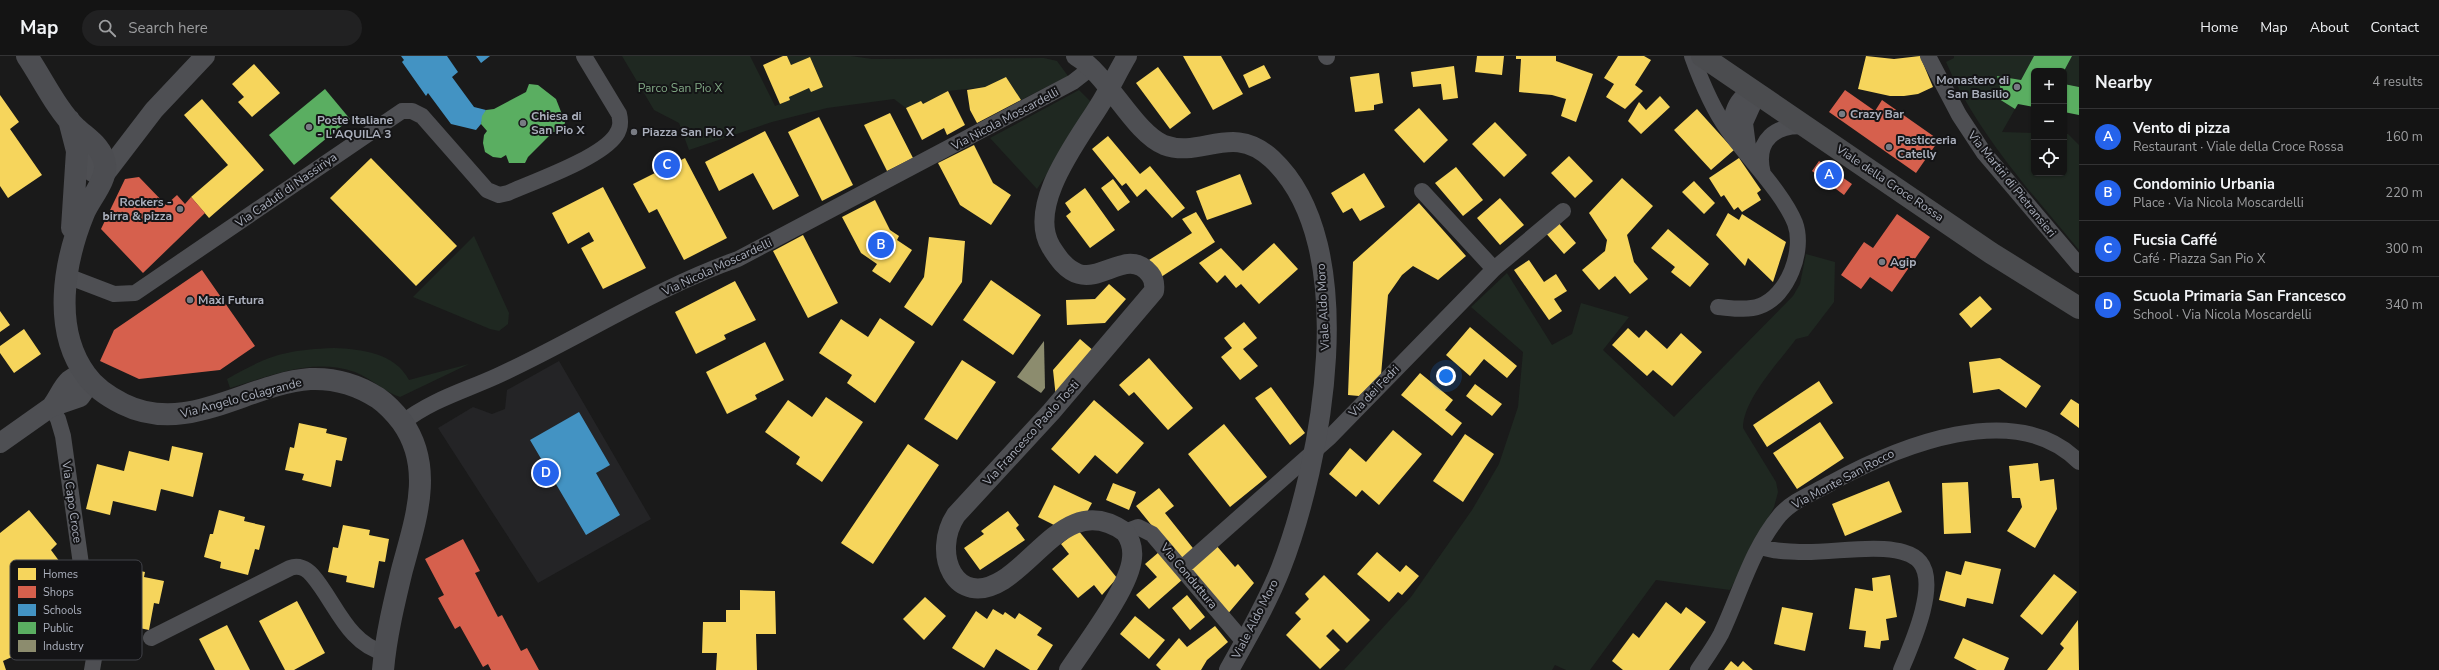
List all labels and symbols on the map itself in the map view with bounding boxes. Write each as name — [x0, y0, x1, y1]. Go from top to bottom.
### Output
place label: Monastero di San Basilio — [1936, 72, 2009, 102]
park label: Parco San Pio X — [638, 80, 723, 96]
marker: Monastero di San Basilio — [2012, 82, 2022, 92]
street label: Via Nicola Moscardelli — [948, 84, 1061, 155]
place label: Crazy Bar — [1850, 106, 1904, 122]
place label: Chiesa di San Pio X — [531, 108, 585, 138]
marker: Crazy Bar — [1837, 109, 1847, 119]
place label: Poste Italiane - L'AQUILA 3 — [317, 112, 394, 142]
marker: Chiesa di San Pio X — [518, 118, 528, 128]
marker: Poste Italiane - L'AQUILA 3 — [304, 122, 314, 132]
place label: Piazza San Pio X — [642, 124, 735, 140]
marker: Piazza San Pio X — [629, 127, 639, 137]
street label: Via Martiri di Pietransieri — [1964, 127, 2060, 240]
place label: Pasticceria Catelly — [1897, 132, 1957, 162]
street label: Viale della Croce Rossa — [1832, 140, 1947, 225]
marker: Pasticceria Catelly — [1884, 142, 1894, 152]
street label: Via Caduti di Nassiriya — [231, 149, 340, 232]
pin: C — [654, 150, 680, 180]
pin: A — [1816, 160, 1842, 190]
place label: Rockers - birra & pizza — [102, 194, 172, 224]
marker: Rockers - birra & pizza — [175, 204, 185, 214]
pin: B — [868, 230, 894, 260]
street label: Via Nicola Moscardelli — [659, 235, 774, 300]
place label: Agip — [1890, 254, 1916, 270]
marker: Agip — [1877, 257, 1887, 267]
street label: Viale Aldo Moro — [1313, 263, 1333, 352]
place label: Maxi Futura — [198, 292, 264, 308]
marker: Maxi Futura — [185, 295, 195, 305]
street label: Via dei Fedri — [1344, 362, 1403, 421]
your location — [1436, 366, 1456, 386]
street label: Via Angelo Colagrande — [178, 374, 303, 422]
street label: Via Francesco Paolo Tosti — [979, 377, 1083, 490]
street label: Via Monte San Rocco — [1788, 445, 1897, 513]
pin: D — [533, 458, 559, 488]
street label: Via Capo Croce — [58, 459, 86, 544]
street label: Via Conduttura — [1156, 539, 1221, 612]
legend — [10, 560, 142, 660]
text: Homes — [43, 567, 78, 582]
street label: Viale Aldo Moro — [1228, 576, 1282, 662]
text: Shops — [43, 585, 74, 600]
text: Schools — [43, 603, 82, 618]
text: Public — [43, 621, 73, 636]
text: Industry — [43, 639, 84, 654]

